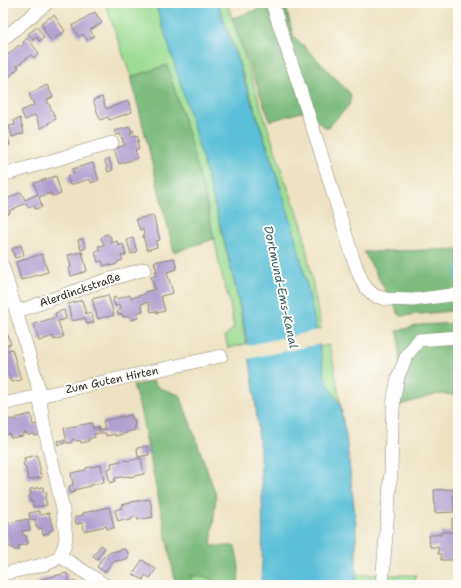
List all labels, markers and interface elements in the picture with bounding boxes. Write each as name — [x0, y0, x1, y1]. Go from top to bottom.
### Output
water label: Dortmund-Ems-Kanal — [260, 224, 302, 350]
street label: Alerdinckstraße — [38, 269, 122, 311]
street label: Zum Guten Hirten — [64, 363, 160, 397]

